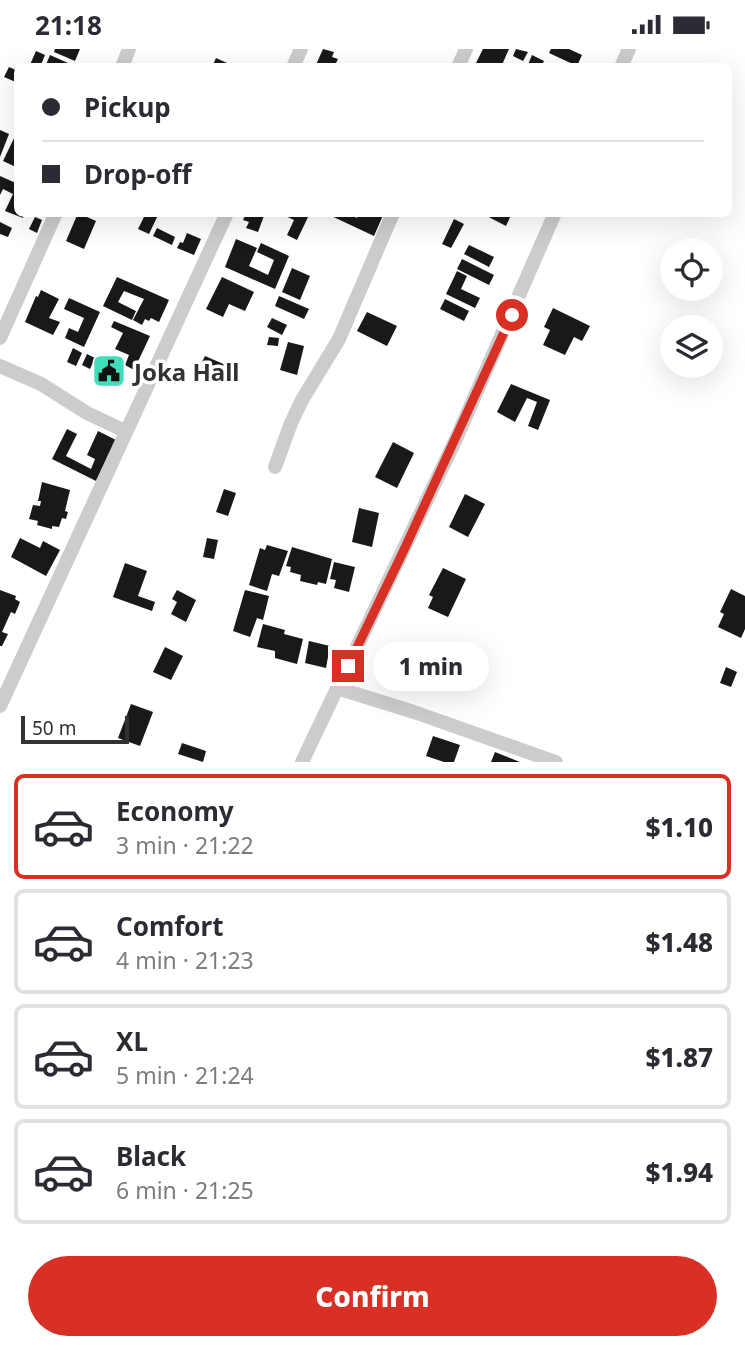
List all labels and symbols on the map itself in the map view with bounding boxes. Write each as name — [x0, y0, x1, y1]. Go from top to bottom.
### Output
route start — [496, 299, 528, 331]
public building icon: Joka Hall — [90, 352, 128, 390]
place label: Joka Hall — [132, 355, 239, 388]
callout: 1 min — [372, 641, 488, 691]
route end — [332, 650, 364, 682]
scale bar — [21, 713, 130, 745]

